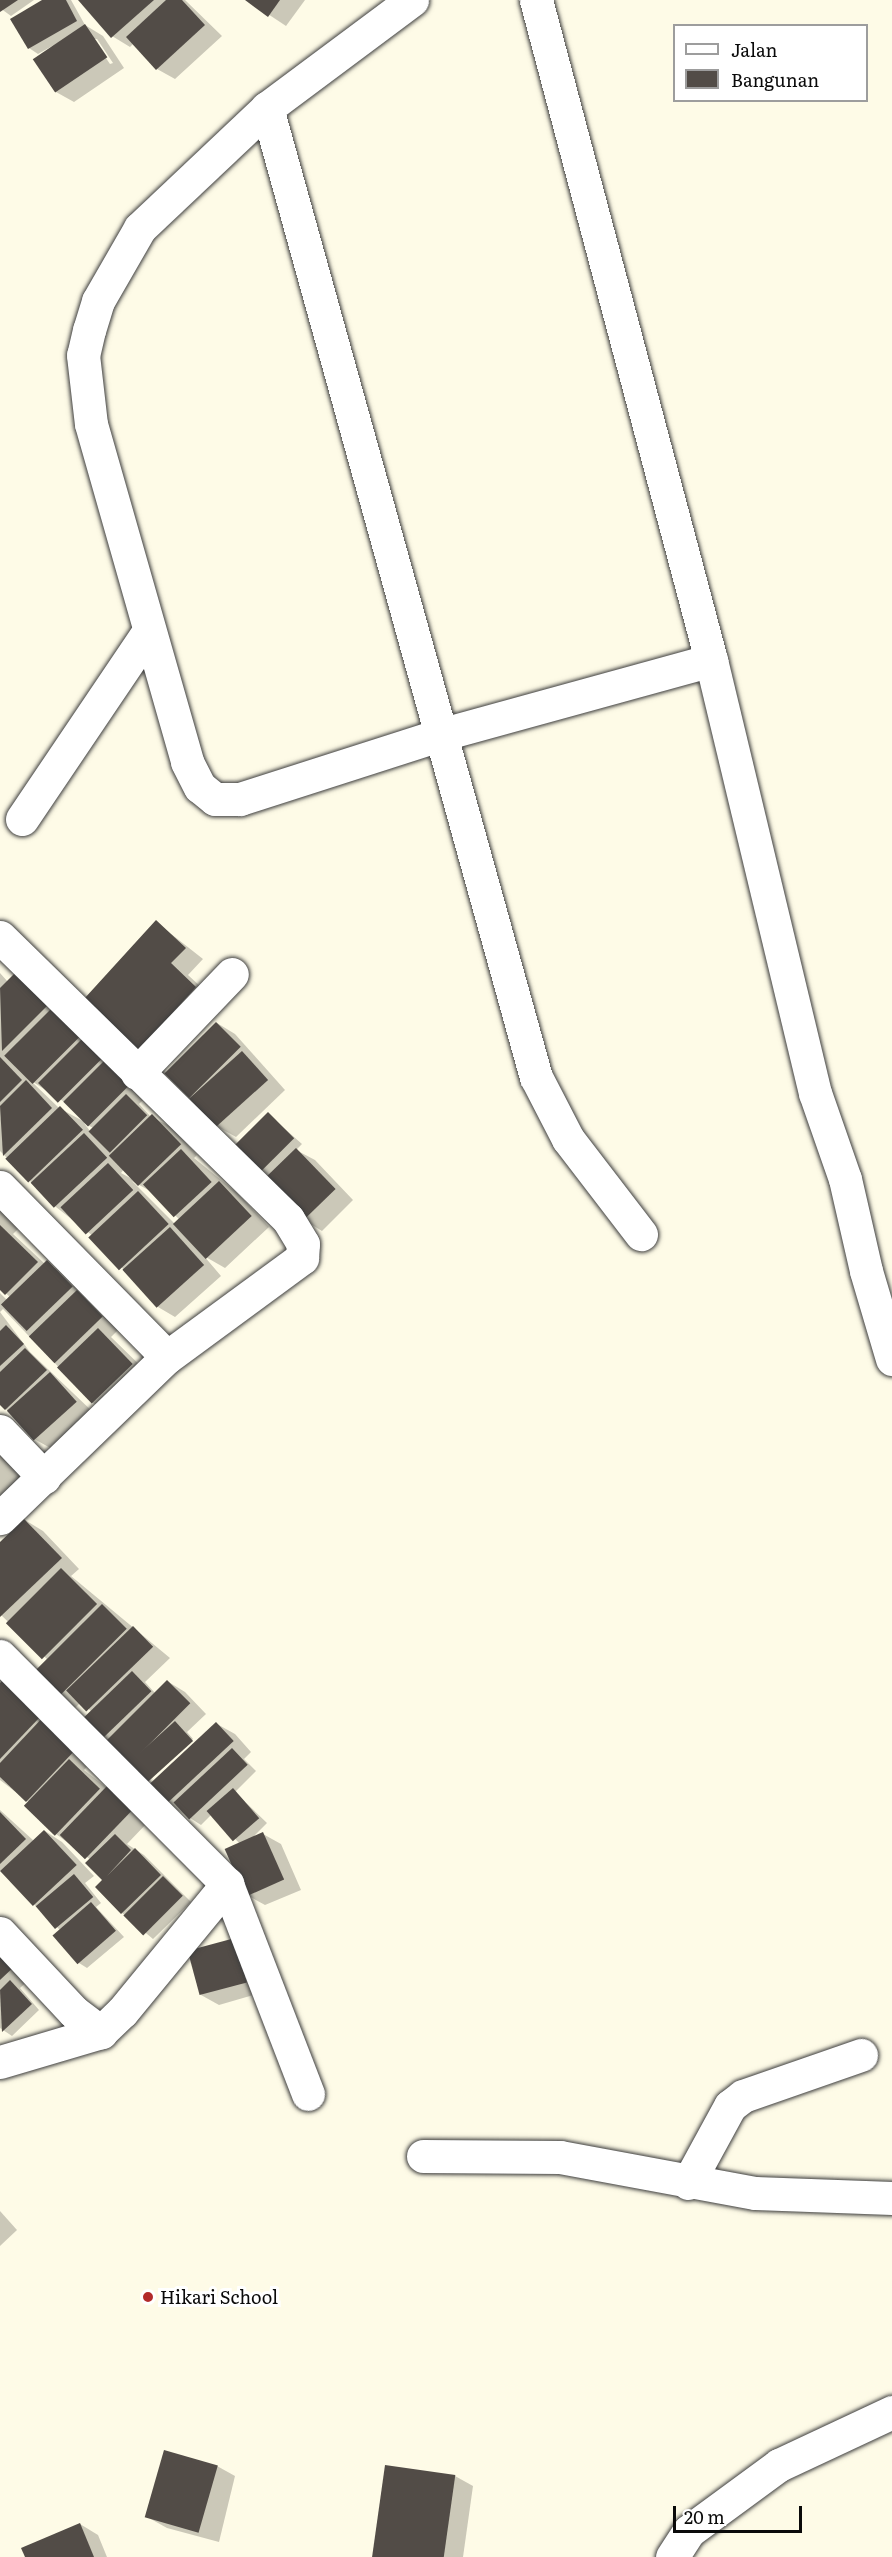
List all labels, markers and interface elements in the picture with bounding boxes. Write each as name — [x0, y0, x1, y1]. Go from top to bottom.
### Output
legend — [673, 24, 868, 102]
text: Jalan — [731, 36, 777, 63]
text: Bangunan — [731, 66, 819, 93]
place label: Hikari School — [160, 2286, 278, 2308]
marker: Hikari School — [141, 2290, 155, 2304]
scale bar — [676, 2494, 805, 2532]
text: 20 m — [684, 2503, 725, 2530]

